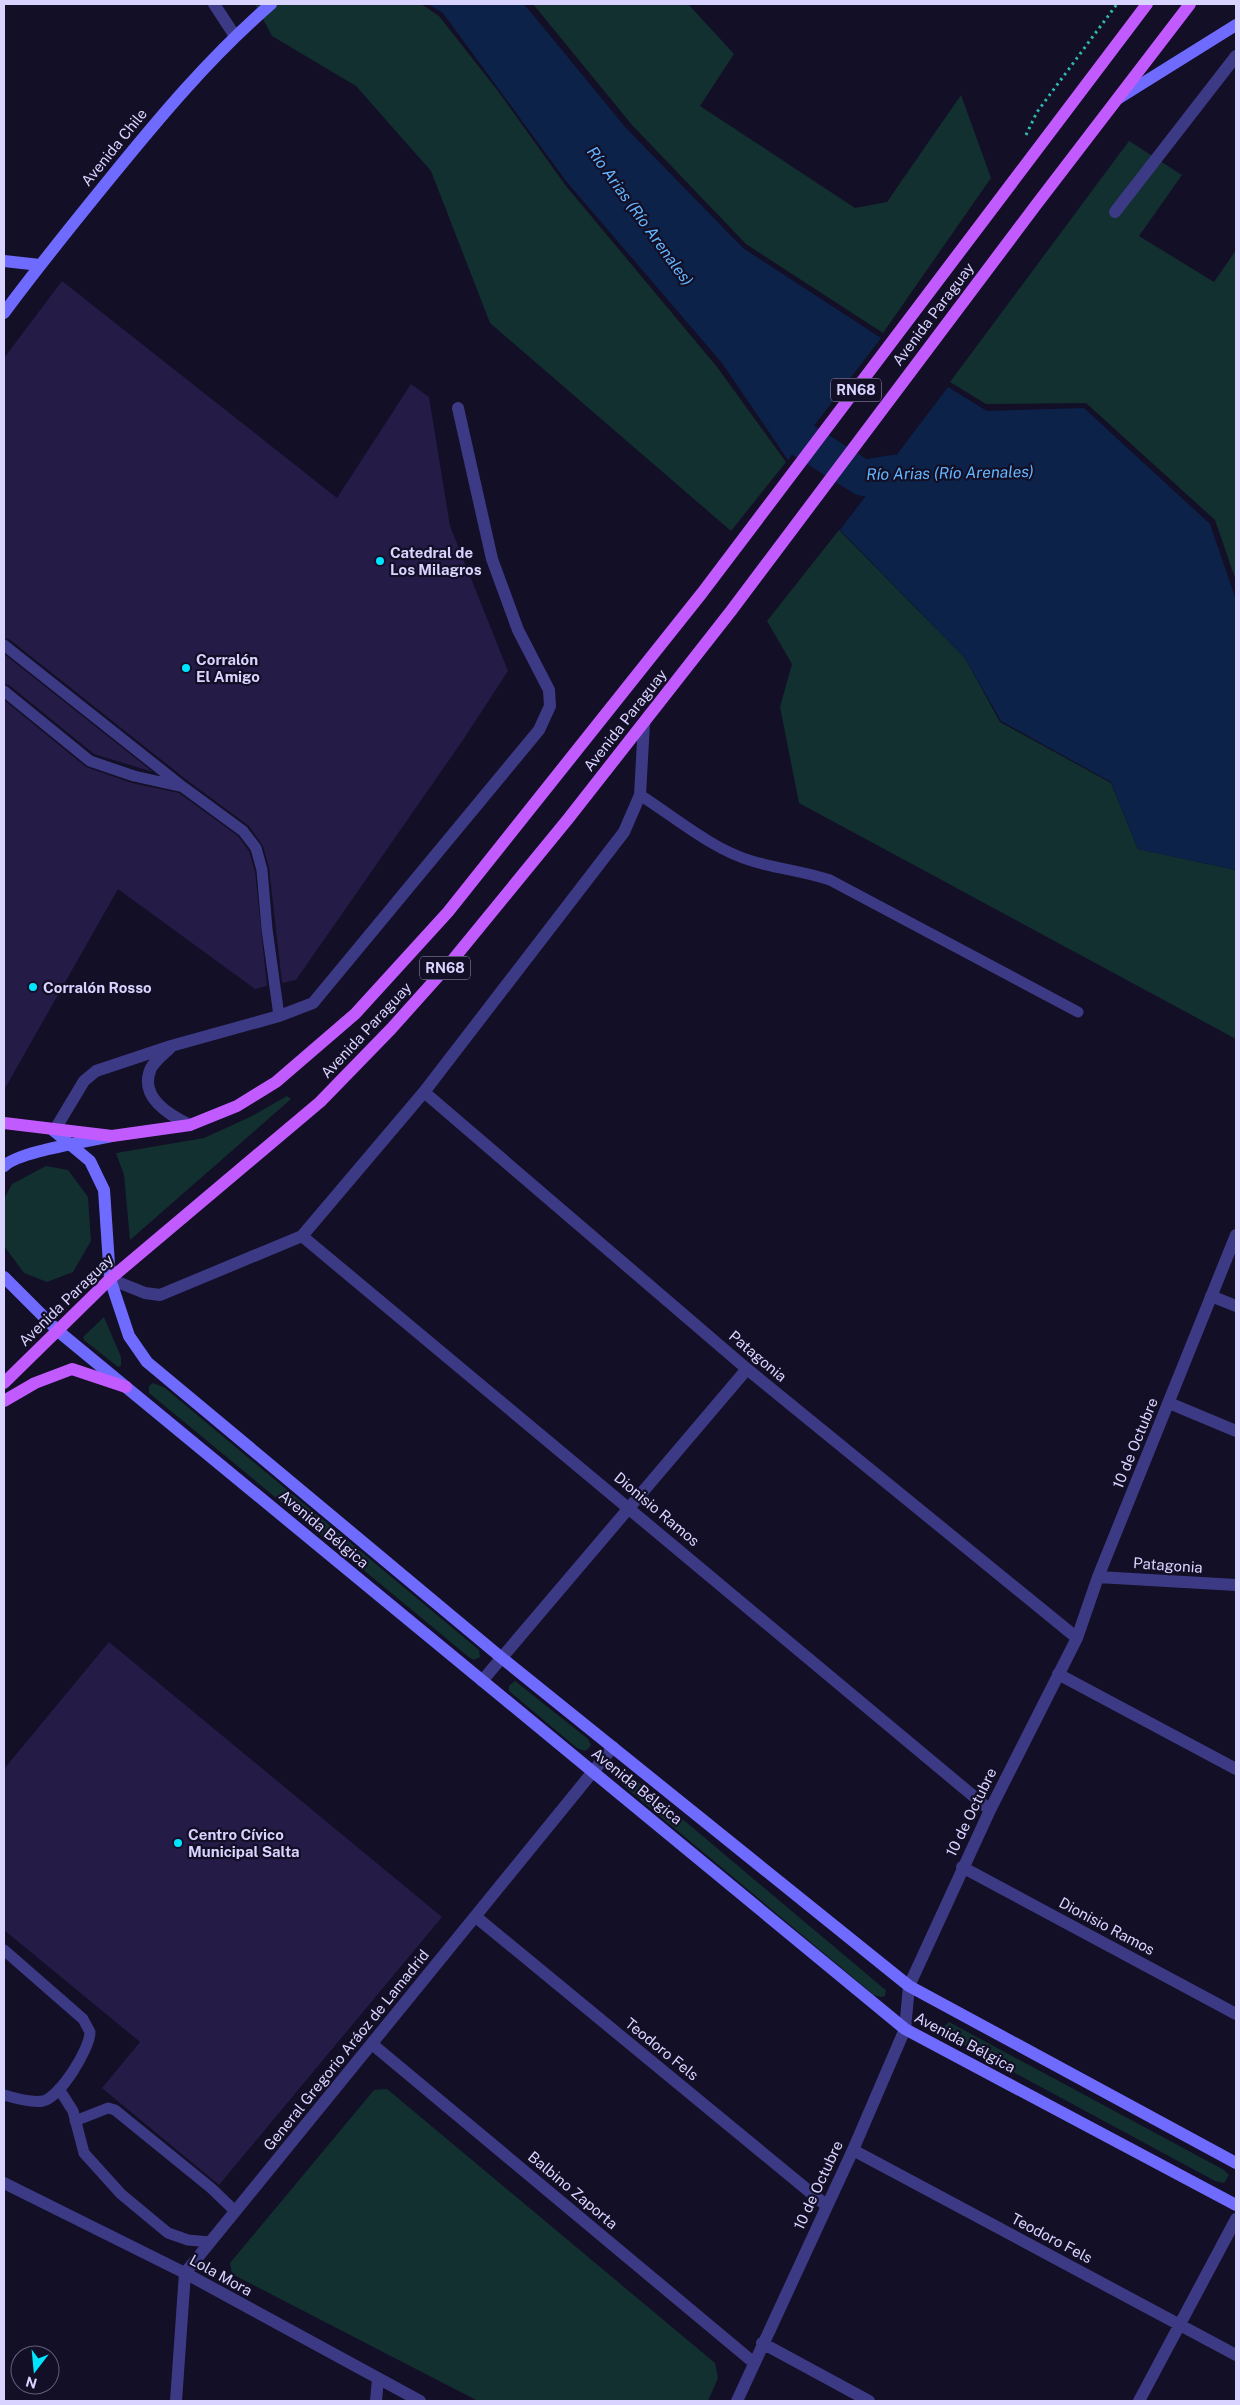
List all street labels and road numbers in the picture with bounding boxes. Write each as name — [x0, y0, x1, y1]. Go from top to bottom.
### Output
street label: Avenida Chile — [78, 105, 150, 189]
street label: Avenida Paraguay — [889, 259, 977, 369]
road number: RN68 — [831, 378, 881, 402]
street label: Avenida Paraguay — [580, 666, 670, 774]
road number: RN68 — [420, 956, 470, 980]
street label: Avenida Paraguay — [317, 979, 415, 1081]
street label: Avenida Paraguay — [15, 1251, 117, 1349]
street label: Patagonia — [726, 1327, 790, 1385]
street label: 10 de Octubre — [1109, 1395, 1161, 1491]
street label: Dionisio Ramos — [611, 1469, 703, 1549]
street label: Avenida Bélgica — [276, 1487, 372, 1571]
street label: Patagonia — [1133, 1554, 1203, 1576]
street label: Avenida Bélgica — [588, 1744, 686, 1828]
street label: 10 de Octubre — [942, 1765, 1000, 1859]
street label: Dionisio Ramos — [1056, 1894, 1158, 1958]
street label: General Gregorio Aráoz de Lamadrid — [260, 1946, 432, 2154]
street label: Avenida Bélgica — [912, 2008, 1018, 2076]
street label: Teodoro Fels — [622, 2014, 702, 2084]
street label: 10 de Octubre — [790, 2138, 846, 2232]
street label: Balbino Zaporta — [525, 2148, 621, 2232]
street label: Teodoro Fels — [1009, 2210, 1095, 2266]
street label: Lola Mora — [187, 2251, 255, 2299]

